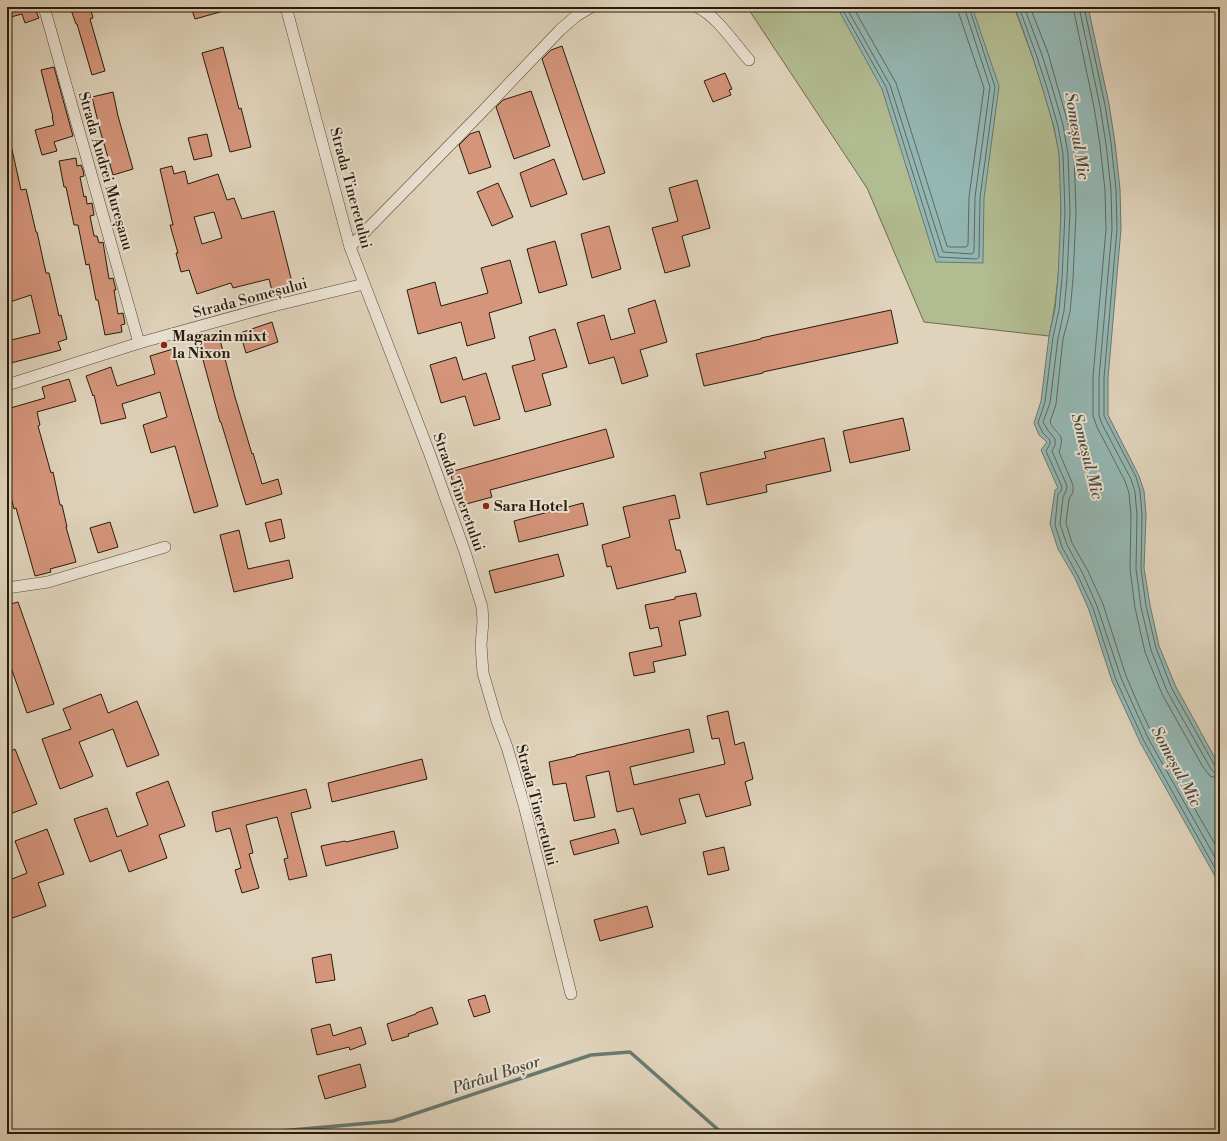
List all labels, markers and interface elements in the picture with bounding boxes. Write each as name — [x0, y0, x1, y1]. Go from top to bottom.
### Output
street label: Strada Andrei Mureșanu — [74, 90, 137, 253]
water label: Someșul Mic — [1060, 91, 1094, 182]
street label: Strada Tineretului — [325, 125, 376, 251]
street label: Strada Someșului — [191, 274, 310, 323]
place label: Magazin mixt la Nixon — [172, 327, 267, 363]
marker: Magazin mixt la Nixon — [159, 340, 169, 350]
water label: Someșul Mic — [1067, 411, 1108, 502]
street label: Strada Tineretului — [428, 430, 489, 554]
place label: Sara Hotel — [494, 497, 568, 516]
marker: Sara Hotel — [481, 501, 491, 511]
water label: Someșul Mic — [1147, 723, 1206, 811]
street label: Strada Tineretului — [511, 742, 562, 868]
water label: Pârâul Boșor — [449, 1051, 544, 1099]

